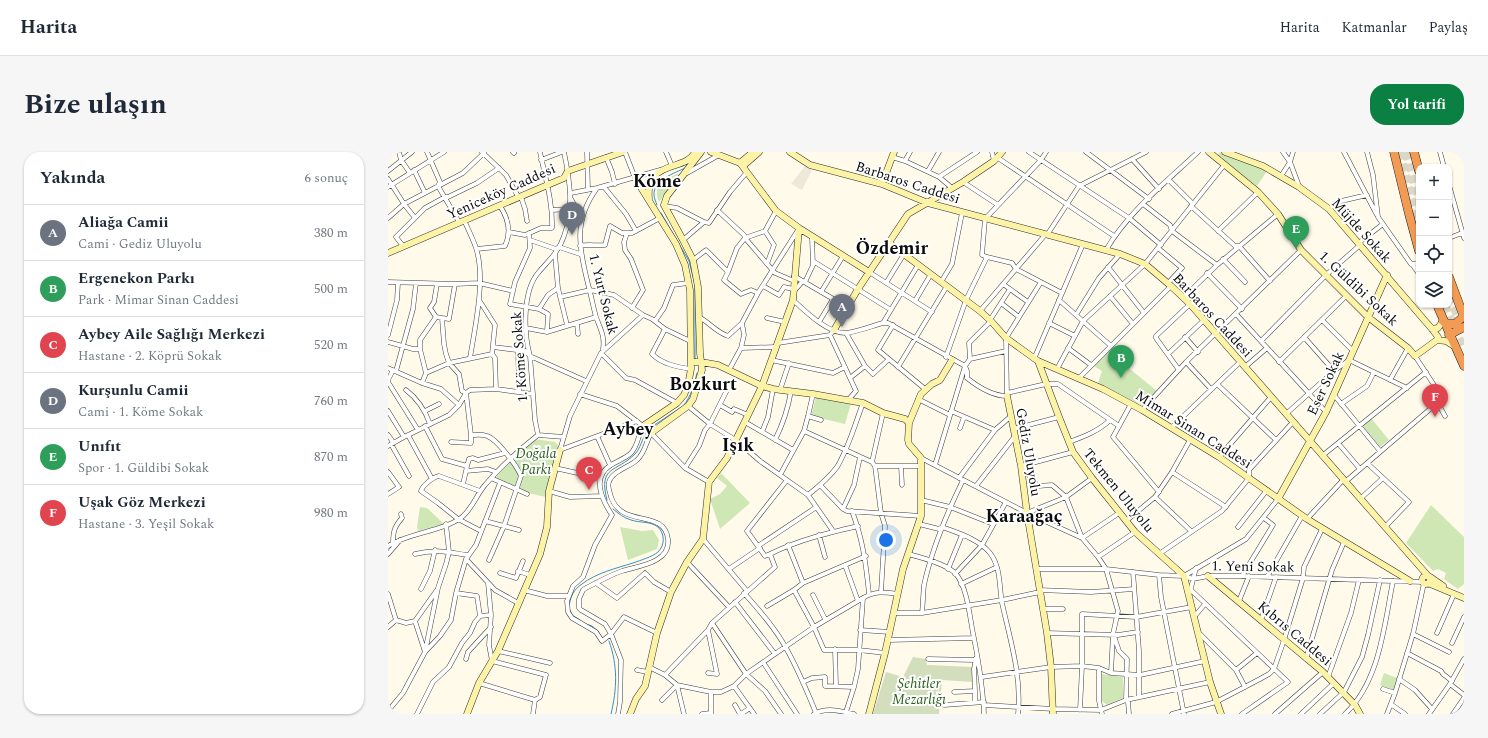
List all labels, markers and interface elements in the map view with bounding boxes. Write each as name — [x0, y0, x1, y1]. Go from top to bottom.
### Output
text: Harita — [20, 13, 77, 42]
text: Harita — [1280, 17, 1320, 38]
text: Katmanlar — [1342, 17, 1407, 38]
text: Paylaş — [1429, 17, 1468, 38]
text: Bize ulaşın — [24, 83, 167, 126]
button: Yol tarifi — [1370, 84, 1464, 125]
street label: Barbaros Caddesi — [853, 156, 963, 209]
street label: Yeniceköy Caddesi — [443, 158, 559, 225]
map controls — [1416, 164, 1452, 308]
button: + — [1416, 164, 1452, 200]
text: Yakında — [40, 165, 105, 191]
text: 6 sonuç — [305, 168, 348, 188]
district label: Köme — [633, 168, 681, 195]
street label: Müjde Sokak — [1327, 193, 1397, 268]
button: − — [1416, 200, 1452, 236]
pin: D — [559, 202, 585, 235]
text: Aliağa Camii — [78, 211, 169, 234]
pin: E — [1283, 216, 1309, 249]
text: A — [48, 223, 58, 243]
text: 380 m — [314, 223, 348, 243]
text: Cami · Gediz Uluyolu — [78, 234, 202, 254]
district label: Özdemir — [856, 235, 929, 262]
button: locate — [1416, 236, 1452, 272]
street label: 1. Güldibi Sokak — [1314, 246, 1403, 331]
street label: 1. Yurt Sokak — [583, 251, 624, 337]
text: Ergenekon Parkı — [78, 267, 195, 290]
street label: Barbaros Caddesi — [1168, 268, 1257, 362]
button: layers — [1416, 272, 1452, 308]
text: B — [48, 279, 58, 299]
text: 500 m — [314, 279, 348, 299]
text: Park · Mimar Sinan Caddesi — [78, 290, 239, 310]
pin: A — [829, 294, 855, 327]
street label: 1. Köme Sokak — [506, 311, 533, 403]
text: Aybey Aile Sağlığı Merkezi — [78, 323, 265, 346]
text: C — [48, 335, 58, 355]
text: 520 m — [314, 335, 348, 355]
pin: B — [1108, 345, 1134, 378]
text: Hastane · 2. Köprü Sokak — [78, 346, 222, 366]
street label: Eser Sokak — [1301, 348, 1350, 419]
district label: Bozkurt — [669, 371, 737, 398]
text: Kurşunlu Camii — [78, 379, 188, 402]
pin: F — [1422, 384, 1448, 417]
street label: Mimar Sinan Caddesi — [1131, 385, 1256, 474]
text: D — [48, 391, 58, 411]
text: 760 m — [314, 391, 348, 411]
text: Cami · 1. Köme Sokak — [78, 402, 203, 422]
street label: Gediz Uluyolu — [1010, 406, 1047, 498]
district label: Aybey — [603, 416, 655, 443]
district label: Işık — [722, 432, 754, 459]
text: Unıfıt — [78, 435, 121, 458]
park label: Doğala Parkı — [515, 443, 557, 480]
street label: Tekmen Uluyolu — [1078, 444, 1159, 537]
text: E — [49, 447, 57, 467]
text: 870 m — [314, 447, 348, 467]
pin: C — [576, 457, 602, 490]
text: Spor · 1. Güldibi Sokak — [78, 458, 209, 478]
text: Uşak Göz Merkezi — [78, 491, 206, 514]
text: F — [49, 503, 57, 523]
text: 980 m — [314, 503, 348, 523]
district label: Karaağaç — [986, 503, 1063, 530]
text: Hastane · 3. Yeşil Sokak — [78, 514, 214, 534]
your location — [876, 530, 896, 550]
street label: 1. Yeni Sokak — [1211, 555, 1295, 578]
street label: Kıbrıs Caddesi — [1253, 596, 1336, 671]
park label: Şehitler Mezarlığı — [892, 673, 946, 710]

